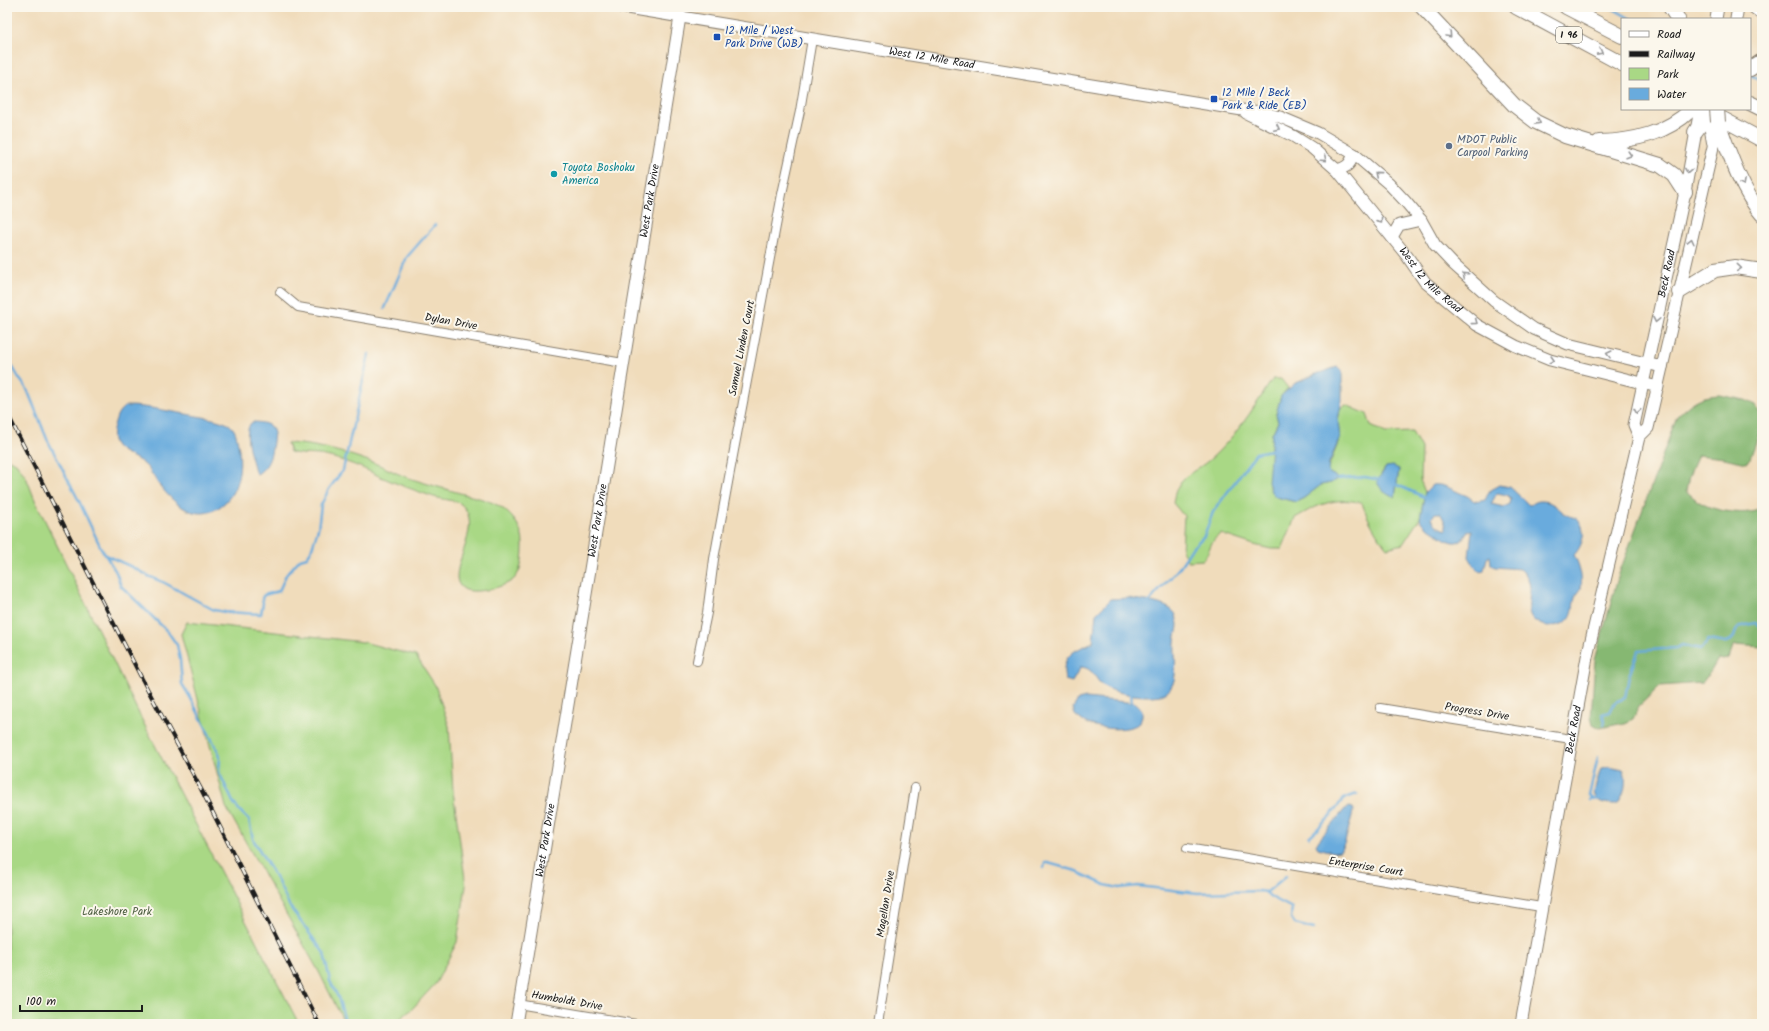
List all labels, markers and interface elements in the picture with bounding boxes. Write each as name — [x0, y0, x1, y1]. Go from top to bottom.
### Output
legend — [1621, 18, 1751, 110]
place label: 12 Mile / West Park Drive (WB) — [725, 22, 803, 53]
text: Road — [1657, 25, 1682, 44]
road number: I 96 — [1556, 27, 1582, 43]
one-way arrow — [1444, 31, 1451, 38]
marker: 12 Mile / West Park Drive (WB) — [712, 32, 722, 42]
street label: West 12 Mile Road — [888, 43, 976, 75]
text: Railway — [1657, 45, 1695, 64]
one-way arrow — [1596, 47, 1603, 55]
text: Park — [1657, 65, 1679, 84]
place label: 12 Mile / Beck Park & Ride (EB) — [1222, 84, 1307, 115]
text: Water — [1657, 85, 1687, 104]
marker: 12 Mile / Beck Park & Ride (EB) — [1209, 94, 1219, 104]
one-way arrow — [1534, 118, 1542, 125]
one-way arrow — [1272, 123, 1280, 131]
place label: MDOT Public Carpool Parking — [1457, 131, 1528, 162]
marker: MDOT Public Carpool Parking — [1444, 141, 1454, 151]
one-way arrow — [1626, 151, 1633, 159]
one-way arrow — [1319, 154, 1327, 162]
place label: Toyota Boshoku America — [562, 159, 636, 190]
street label: West Park Drive — [635, 163, 665, 239]
one-way arrow — [1685, 168, 1693, 174]
marker: Toyota Boshoku America — [549, 169, 559, 179]
one-way arrow — [1374, 171, 1382, 178]
one-way arrow — [1738, 179, 1746, 186]
one-way arrow — [1375, 217, 1382, 224]
one-way arrow — [1686, 238, 1694, 244]
street label: West 12 Mile Road — [1394, 243, 1466, 318]
street label: Beck Road — [1653, 247, 1681, 299]
one-way arrow — [1736, 263, 1742, 272]
one-way arrow — [1462, 272, 1469, 279]
street label: Samuel Linden Court — [724, 298, 760, 397]
street label: Dylan Drive — [423, 309, 479, 336]
one-way arrow — [1653, 316, 1661, 323]
one-way arrow — [1470, 318, 1477, 325]
one-way arrow — [1606, 350, 1613, 359]
one-way arrow — [1548, 355, 1555, 364]
one-way arrow — [1633, 408, 1641, 414]
street label: West Park Drive — [583, 482, 613, 559]
street label: Progress Drive — [1443, 698, 1511, 726]
street label: Beck Road — [1561, 704, 1587, 755]
street label: West Park Drive — [531, 802, 561, 879]
street label: Enterprise Court — [1327, 852, 1405, 882]
street label: Magellan Drive — [872, 869, 900, 939]
park label: Lakeshore Park — [82, 903, 153, 921]
street label: Humboldt Drive — [530, 986, 604, 1016]
scale bar — [20, 987, 142, 1013]
text: 100 m — [26, 992, 57, 1011]

